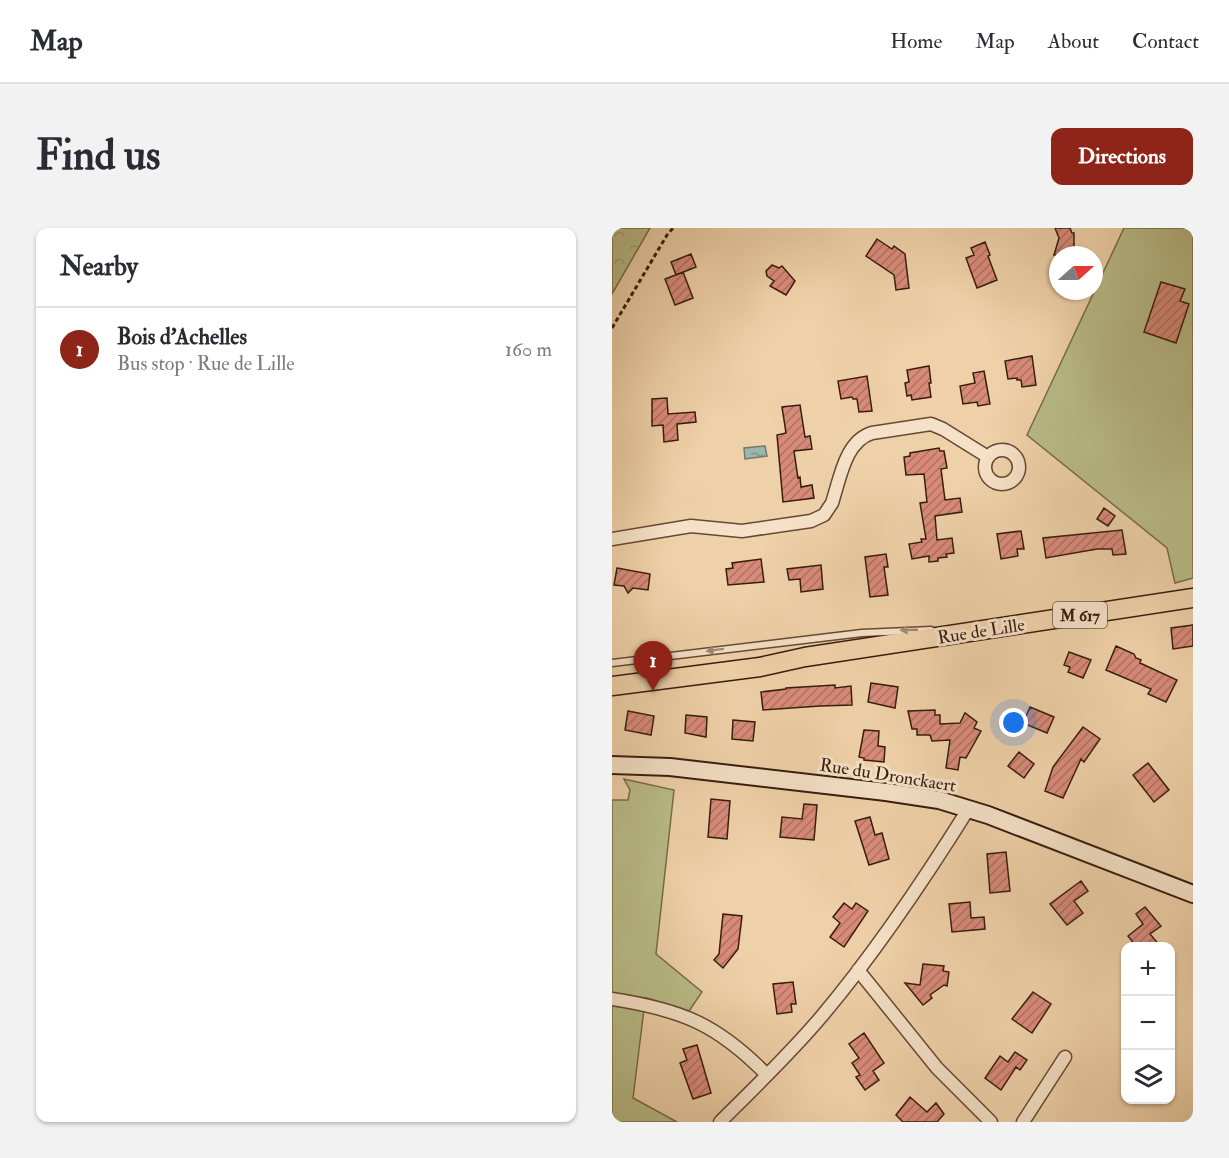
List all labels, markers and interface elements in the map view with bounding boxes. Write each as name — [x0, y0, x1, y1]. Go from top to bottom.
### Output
text: Map — [30, 24, 83, 59]
text: Home — [890, 28, 942, 55]
text: Map — [975, 28, 1015, 55]
text: About — [1048, 28, 1099, 55]
text: Contact — [1132, 28, 1199, 55]
button: Directions — [1051, 128, 1193, 185]
text: Find us — [36, 130, 160, 182]
north arrow — [1049, 246, 1103, 300]
text: Nearby — [60, 251, 138, 283]
text: Bois d'Achelles — [117, 323, 247, 351]
text: 1 — [76, 337, 83, 362]
text: 160 m — [505, 337, 552, 362]
text: Bus stop · Rue de Lille — [117, 351, 295, 376]
road number: M 617 — [1053, 602, 1107, 628]
street label: Rue de Lille — [936, 613, 1027, 650]
one-way arrow — [899, 626, 918, 635]
pin: 1 — [634, 642, 672, 691]
one-way arrow — [705, 645, 724, 655]
your location — [999, 708, 1028, 737]
street label: Rue du Dronckaert — [818, 753, 958, 798]
map controls — [1121, 942, 1175, 1104]
button: + — [1121, 942, 1175, 996]
button: − — [1121, 996, 1175, 1050]
button: layers — [1121, 1050, 1175, 1104]

